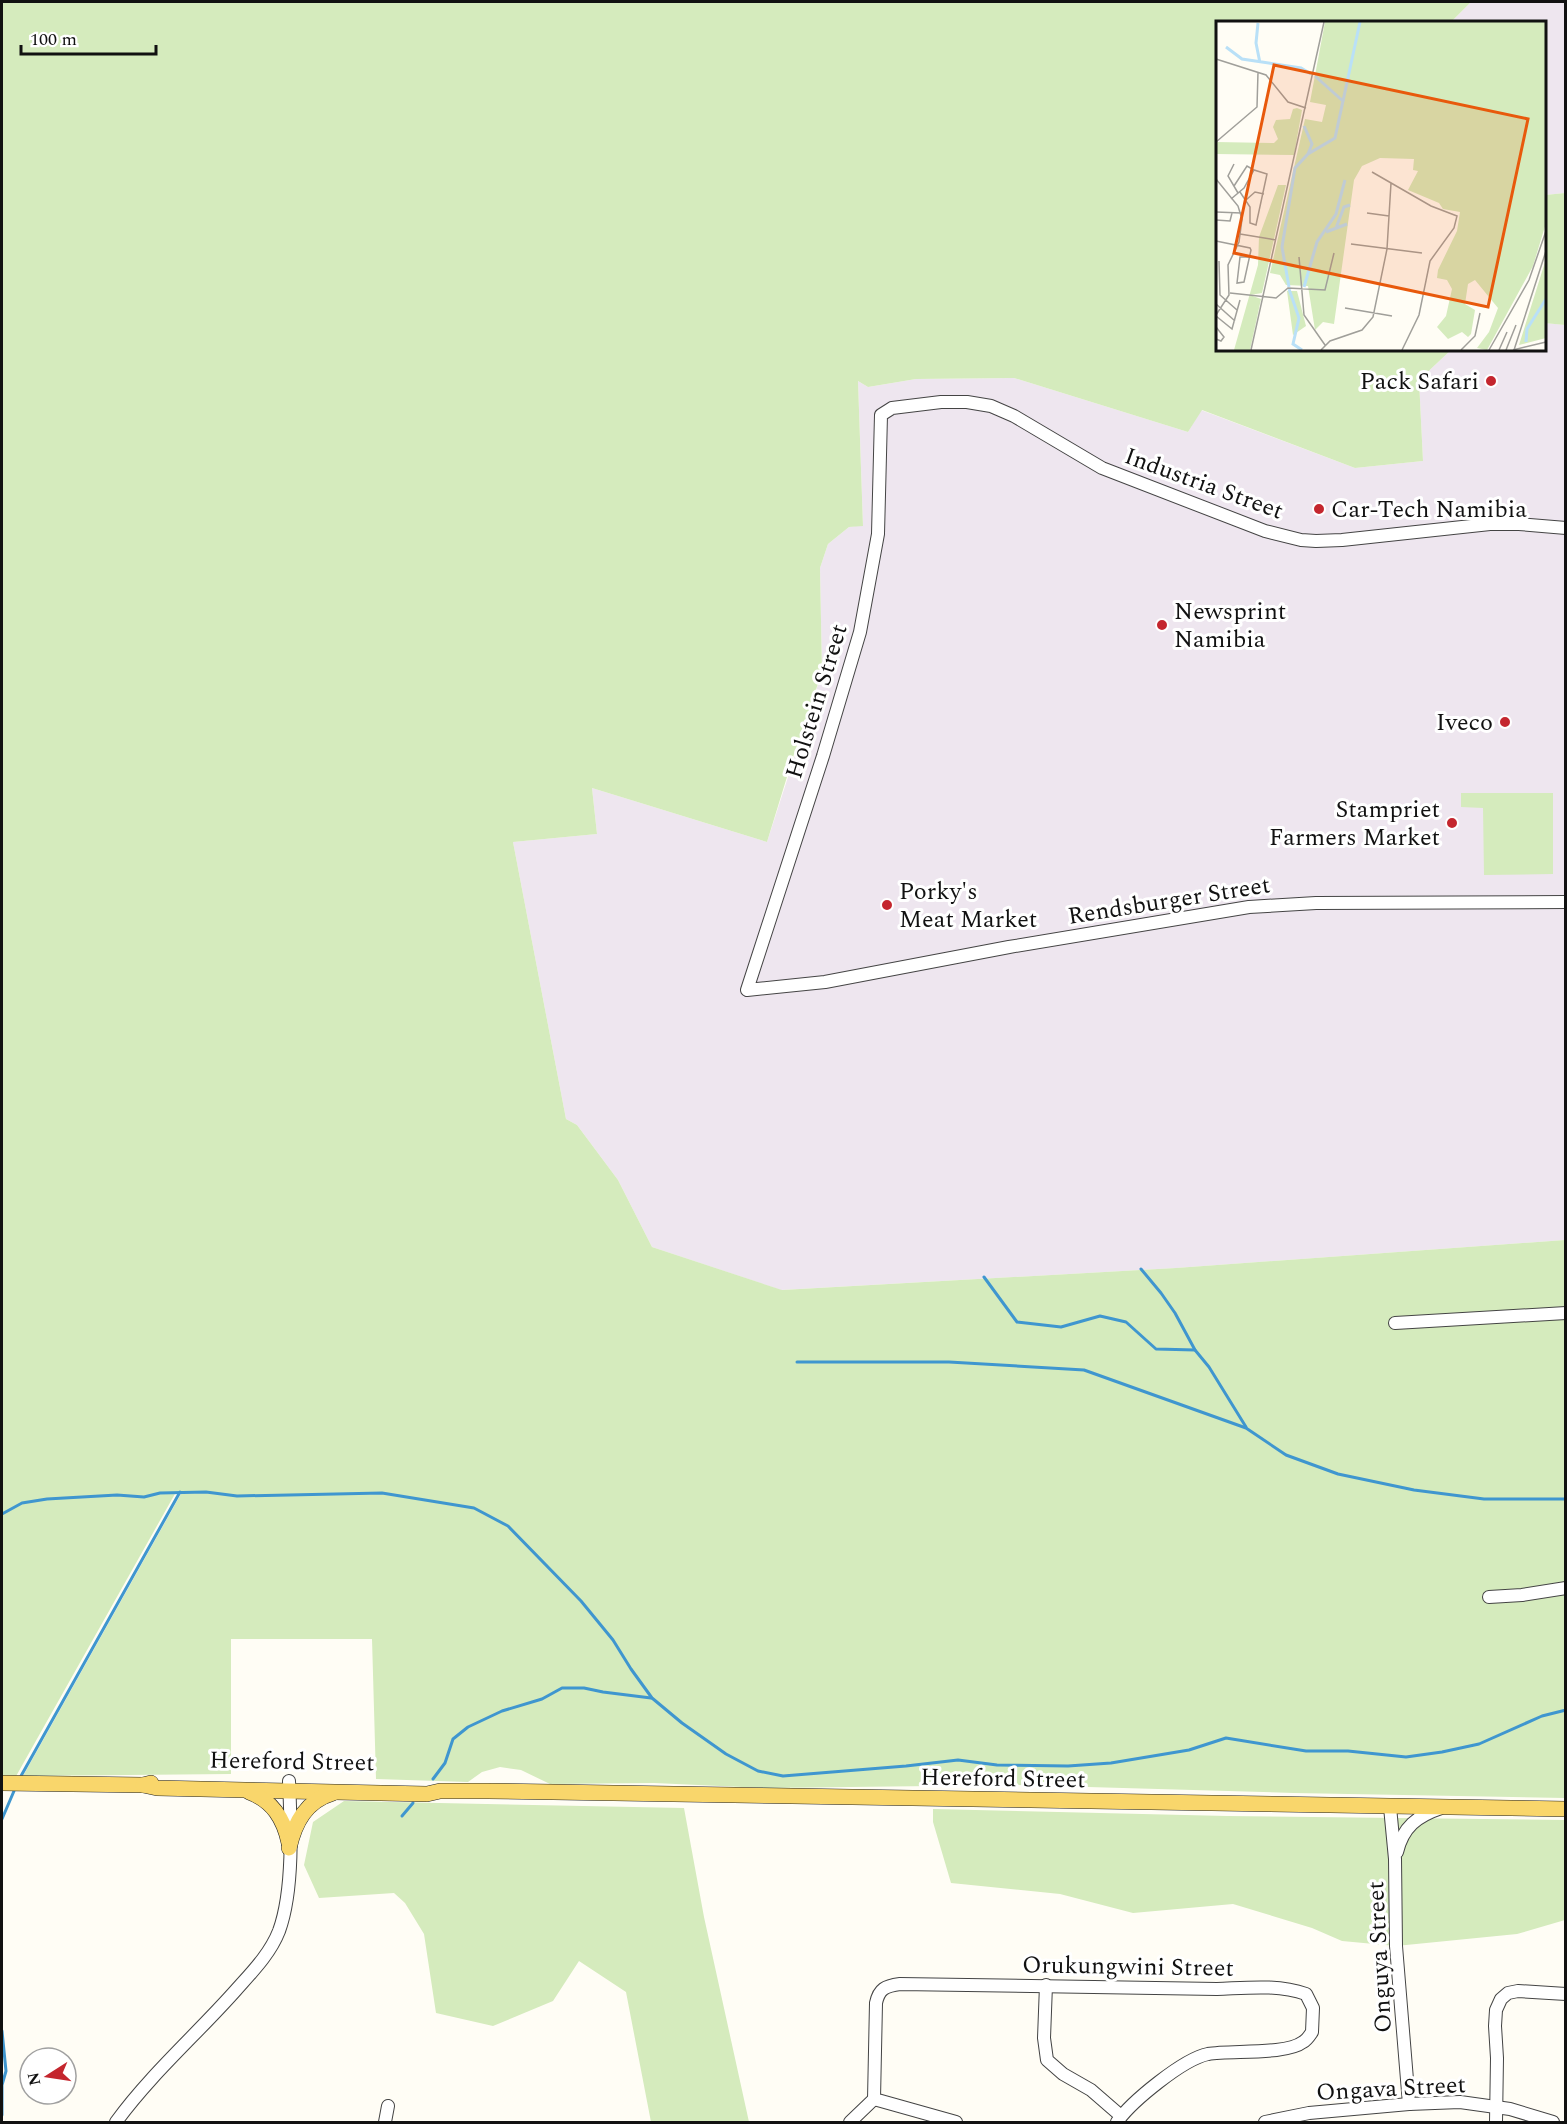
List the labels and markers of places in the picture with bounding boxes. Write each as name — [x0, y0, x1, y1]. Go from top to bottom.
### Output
place label: Pack Safari — [1360, 364, 1479, 400]
marker: Pack Safari — [1484, 374, 1498, 388]
place label: Car-Tech Namibia — [1331, 492, 1527, 528]
marker: Car-Tech Namibia — [1312, 502, 1326, 516]
place label: Newsprint Namibia — [1174, 594, 1286, 658]
marker: Newsprint Namibia — [1155, 618, 1169, 632]
place label: Iveco — [1436, 705, 1493, 741]
marker: Iveco — [1498, 715, 1512, 729]
place label: Stampriet Farmers Market — [1269, 792, 1440, 856]
marker: Stampriet Farmers Market — [1445, 816, 1459, 830]
place label: Porky's Meat Market — [899, 874, 1037, 938]
marker: Porky's Meat Market — [880, 898, 894, 912]

